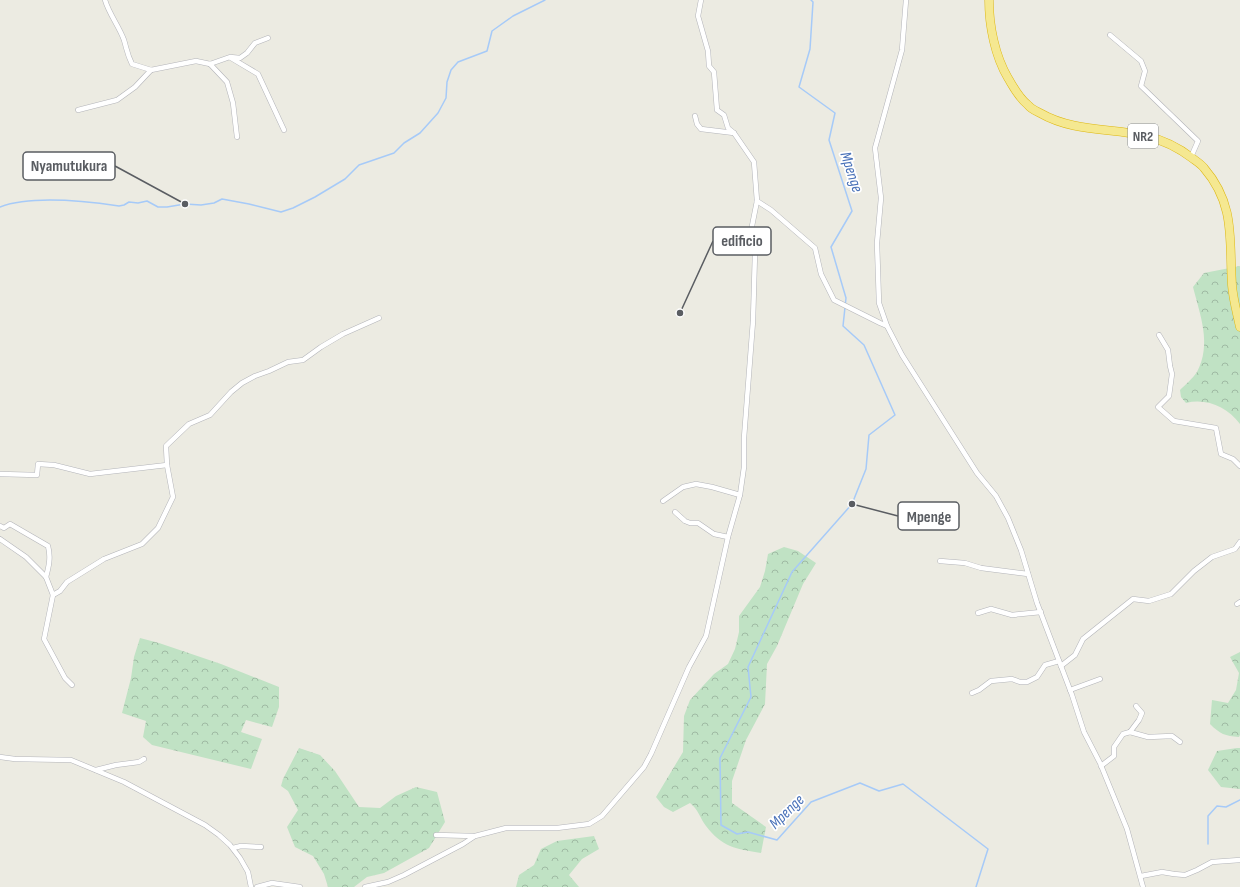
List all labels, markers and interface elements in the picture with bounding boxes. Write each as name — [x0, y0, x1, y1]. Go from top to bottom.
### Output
road number: NR2 — [1128, 124, 1158, 148]
water label: Mpenge — [836, 149, 866, 195]
callout: Nyamutukura — [23, 152, 115, 180]
text: Nyamutukura — [31, 157, 107, 176]
callout: edificio — [713, 227, 771, 255]
text: edificio — [721, 232, 763, 251]
callout: Mpenge — [898, 502, 959, 530]
text: Mpenge — [907, 508, 951, 527]
water label: Mpenge — [765, 791, 809, 833]

